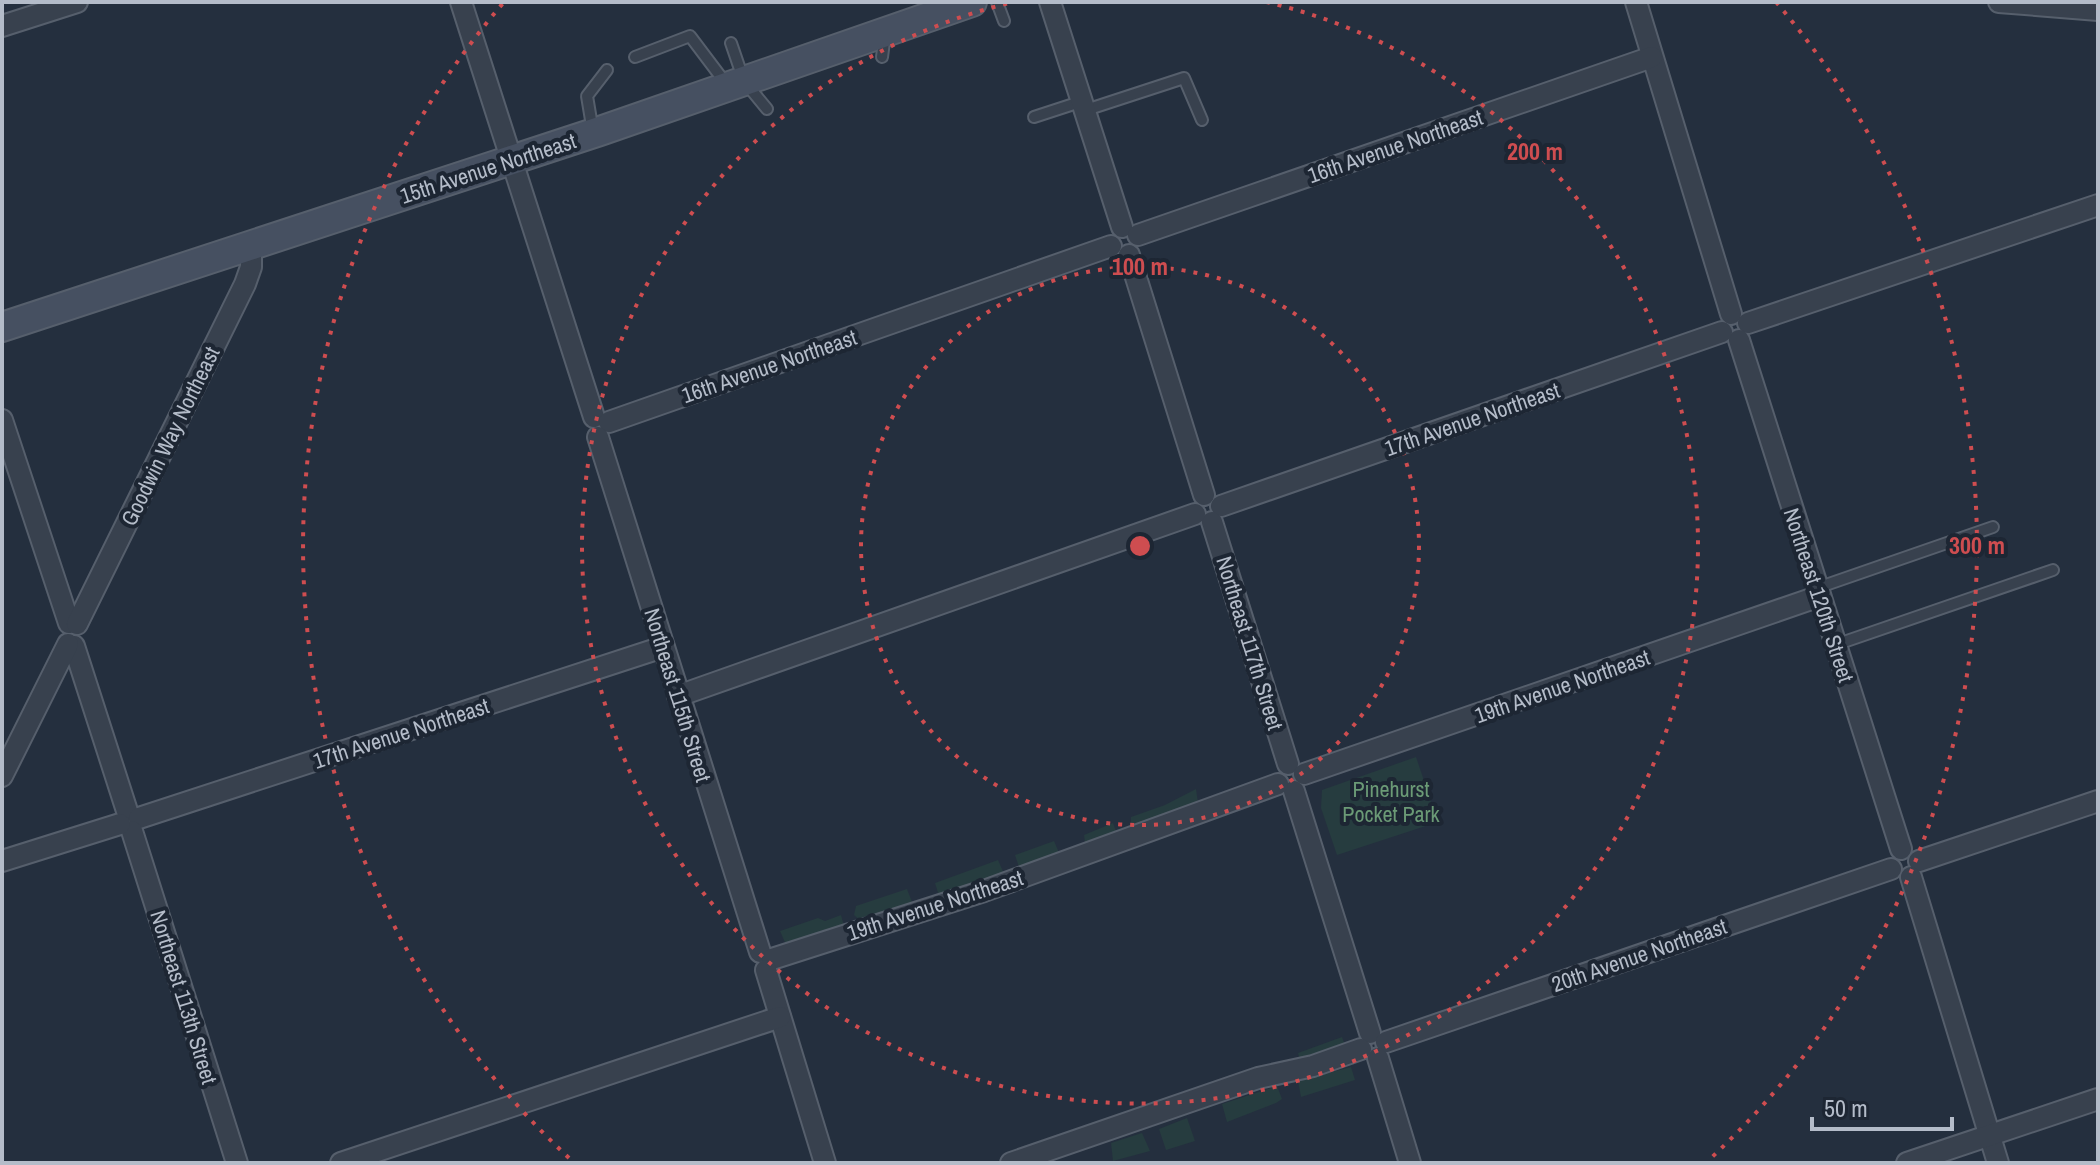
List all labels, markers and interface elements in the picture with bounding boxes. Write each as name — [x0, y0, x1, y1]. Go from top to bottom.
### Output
street label: 16th Avenue Northeast — [1303, 102, 1487, 190]
street label: 15th Avenue Northeast — [396, 125, 580, 211]
text: 200 m — [1507, 135, 1563, 167]
text: 100 m — [1112, 250, 1168, 282]
street label: 16th Avenue Northeast — [677, 322, 861, 410]
street label: Goodwin Way Northeast — [114, 341, 226, 531]
street label: 17th Avenue Northeast — [1380, 375, 1564, 463]
street label: Northeast 120th Street — [1777, 504, 1861, 686]
text: 300 m — [1949, 529, 2005, 561]
centre of rings — [1126, 532, 1154, 560]
street label: Northeast 117th Street — [1209, 552, 1291, 734]
street label: Northeast 115th Street — [637, 604, 719, 786]
street label: 19th Avenue Northeast — [1470, 642, 1654, 730]
street label: 17th Avenue Northeast — [309, 690, 493, 776]
park label: Pinehurst Pocket Park — [1342, 774, 1441, 829]
street label: 19th Avenue Northeast — [843, 862, 1027, 948]
street label: Northeast 113th Street — [143, 906, 225, 1088]
street label: 20th Avenue Northeast — [1547, 911, 1731, 999]
scale bar — [1812, 1081, 1952, 1131]
text: 50 m — [1824, 1092, 1868, 1124]

